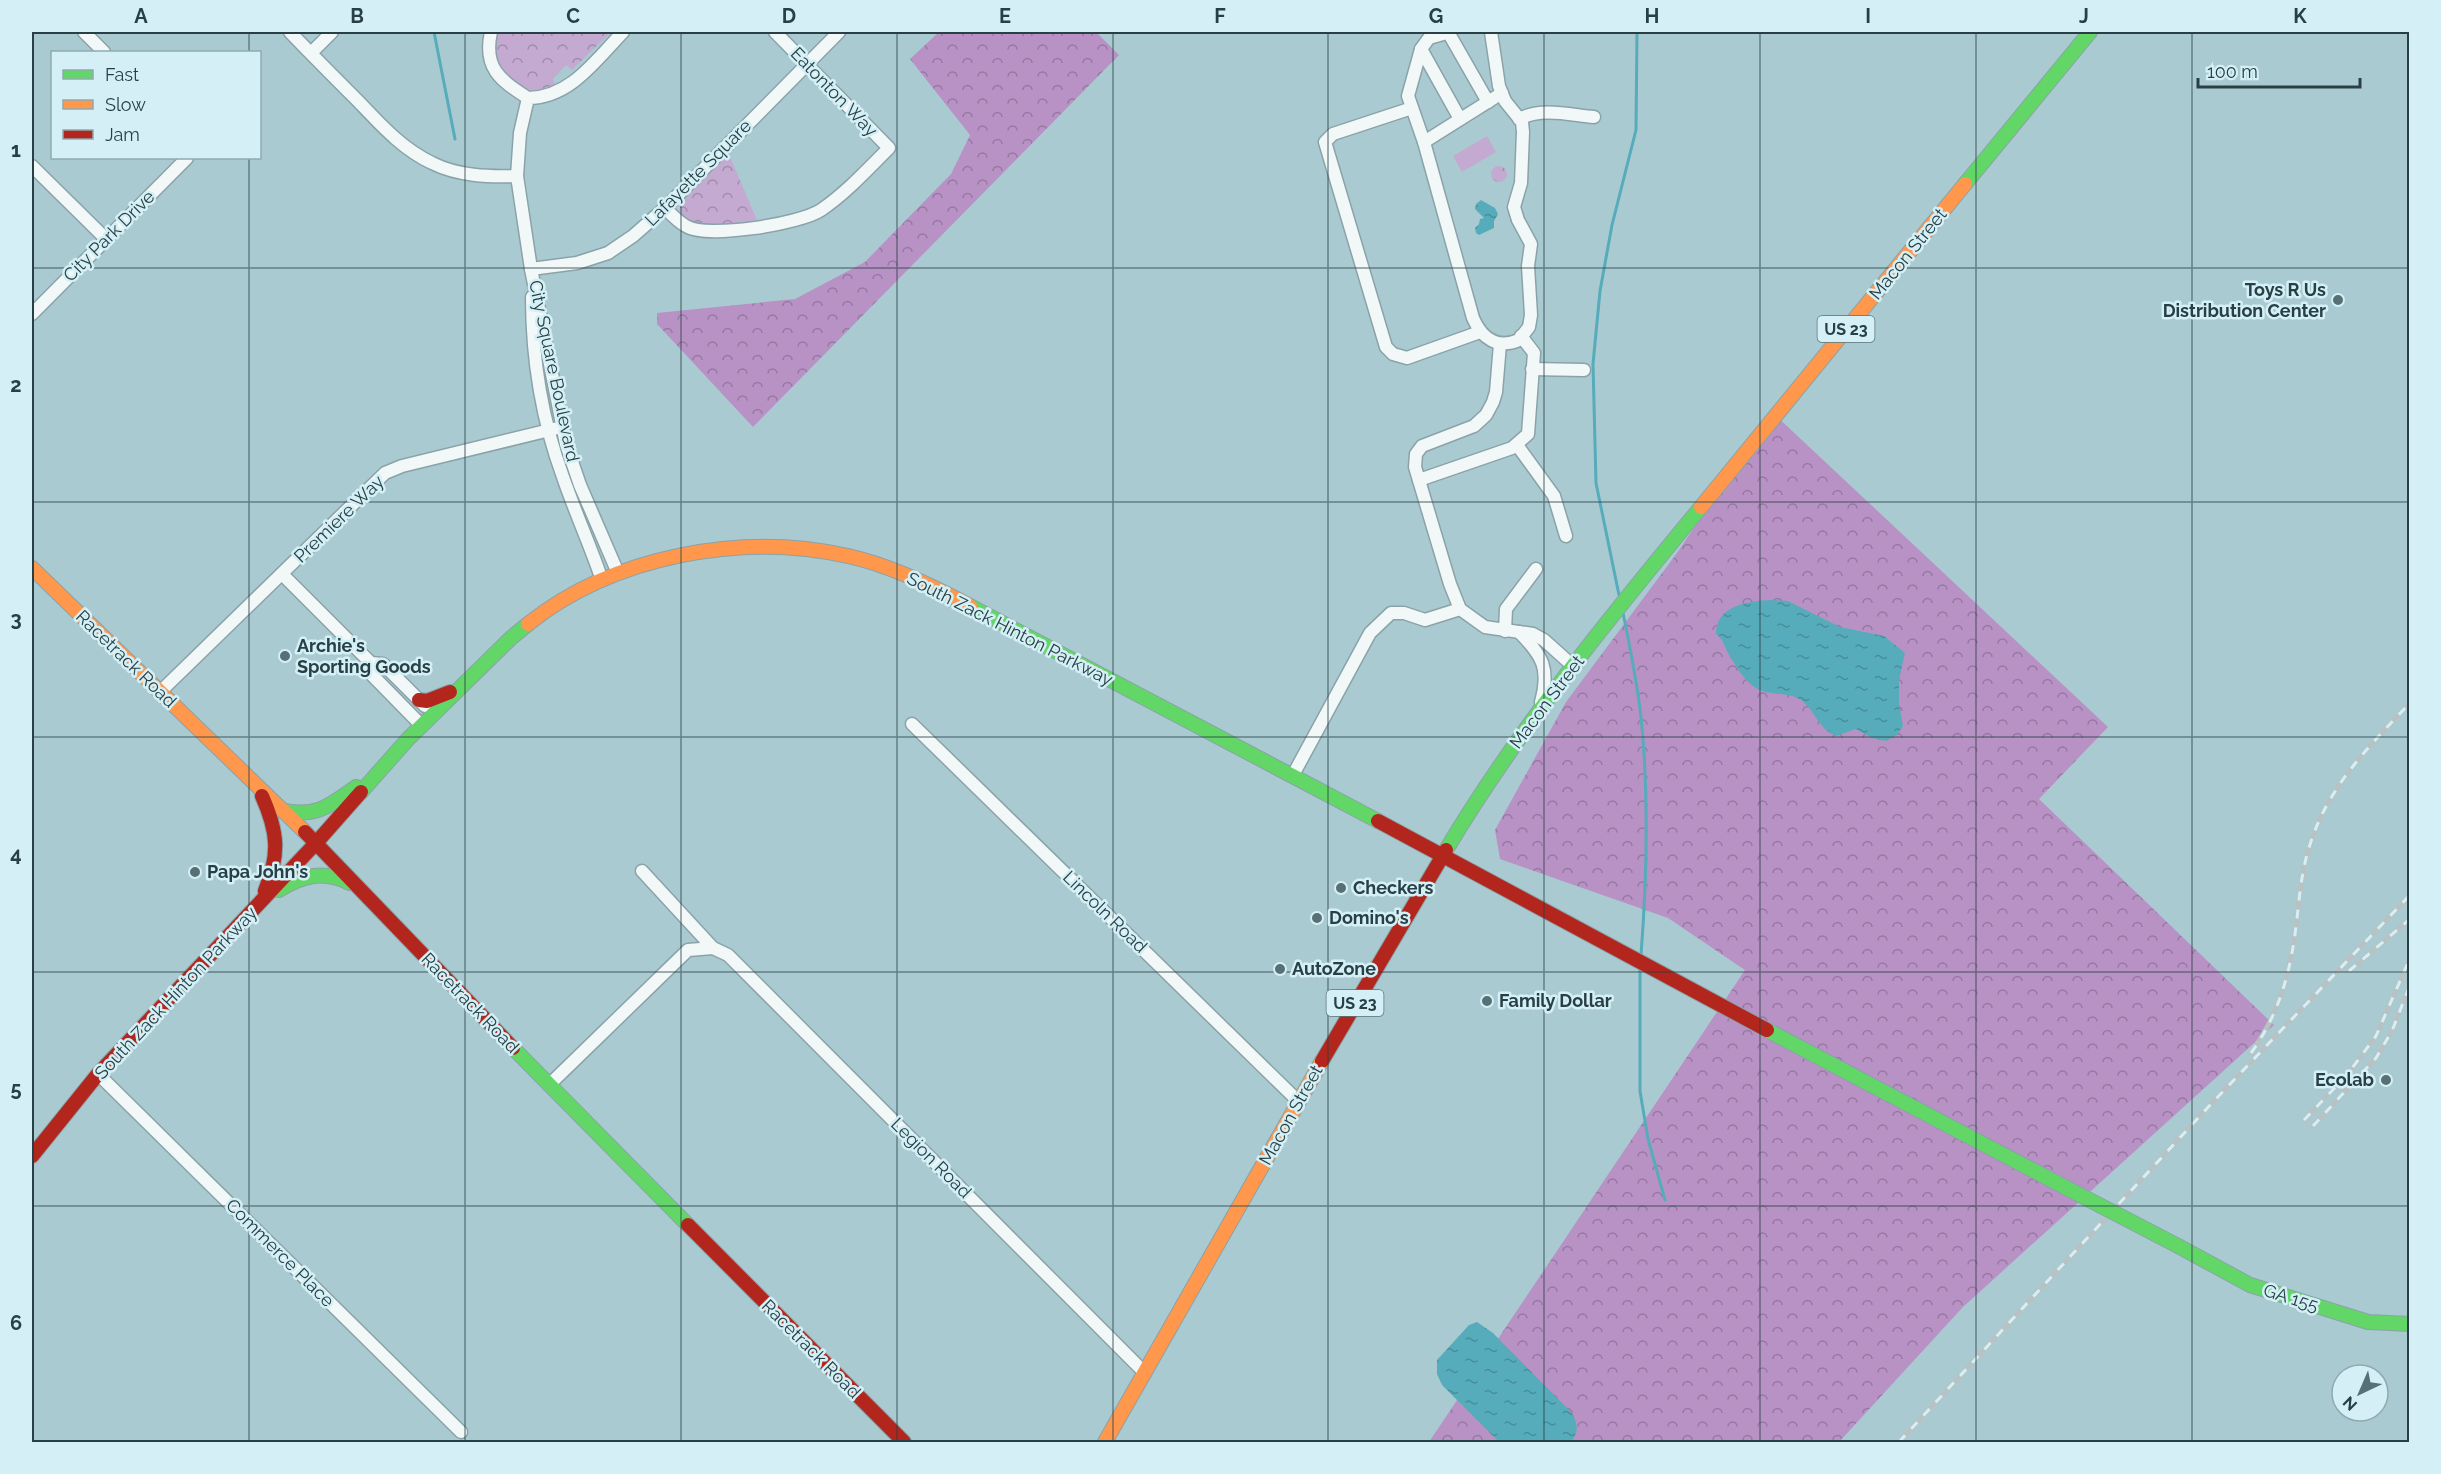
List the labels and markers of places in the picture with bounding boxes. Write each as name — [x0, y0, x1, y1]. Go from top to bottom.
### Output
place label: Toys R Us Distribution Center — [2163, 279, 2326, 321]
marker: Toys R Us Distribution Center — [2331, 293, 2345, 307]
place label: Archie's Sporting Goods — [297, 635, 431, 677]
marker: Archie's Sporting Goods — [278, 649, 292, 663]
place label: Papa John's — [207, 861, 308, 882]
marker: Papa John's — [188, 865, 202, 879]
place label: Checkers — [1353, 877, 1433, 898]
marker: Checkers — [1334, 881, 1348, 895]
place label: Domino's — [1329, 907, 1409, 928]
marker: Domino's — [1310, 911, 1324, 925]
place label: AutoZone — [1292, 958, 1376, 979]
marker: AutoZone — [1273, 962, 1287, 976]
place label: Family Dollar — [1499, 990, 1612, 1011]
marker: Family Dollar — [1480, 994, 1494, 1008]
place label: Ecolab — [2315, 1069, 2374, 1090]
marker: Ecolab — [2379, 1073, 2393, 1087]

